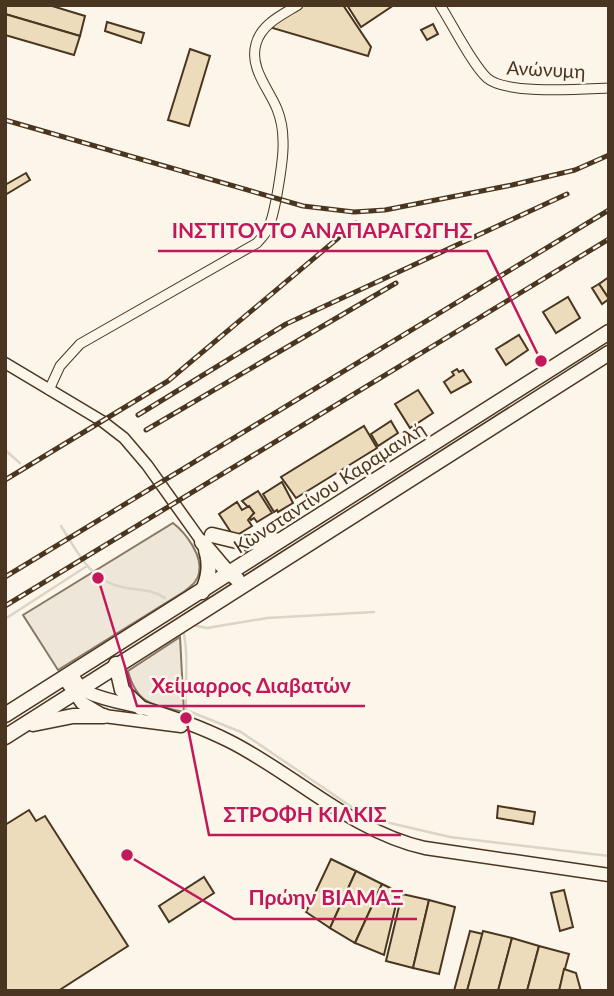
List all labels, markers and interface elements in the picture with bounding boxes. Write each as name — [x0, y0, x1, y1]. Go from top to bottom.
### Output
street label: Ανώνυμη — [506, 55, 586, 83]
callout: ΙΝΣΤΙΤΟΥΤΟ ΑΝΑΠΑΡΑΓΩΓΗΣ — [158, 209, 487, 251]
text: ΙΝΣΤΙΤΟΥΤΟ ΑΝΑΠΑΡΑΓΩΓΗΣ — [172, 217, 472, 242]
street label: Κωνσταντίνου Καραμανλή — [229, 416, 429, 558]
callout: Χείμαρρος Διαβατών — [137, 664, 365, 706]
text: Χείμαρρος Διαβατών — [151, 672, 351, 697]
callout: ΣΤΡΟΦΗ ΚΙΛΚΙΣ — [209, 793, 401, 835]
text: ΣΤΡΟΦΗ ΚΙΛΚΙΣ — [223, 801, 387, 826]
callout: Πρώην ΒΙΑΜΑΞ — [234, 877, 417, 919]
text: Πρώην ΒΙΑΜΑΞ — [249, 884, 403, 909]

